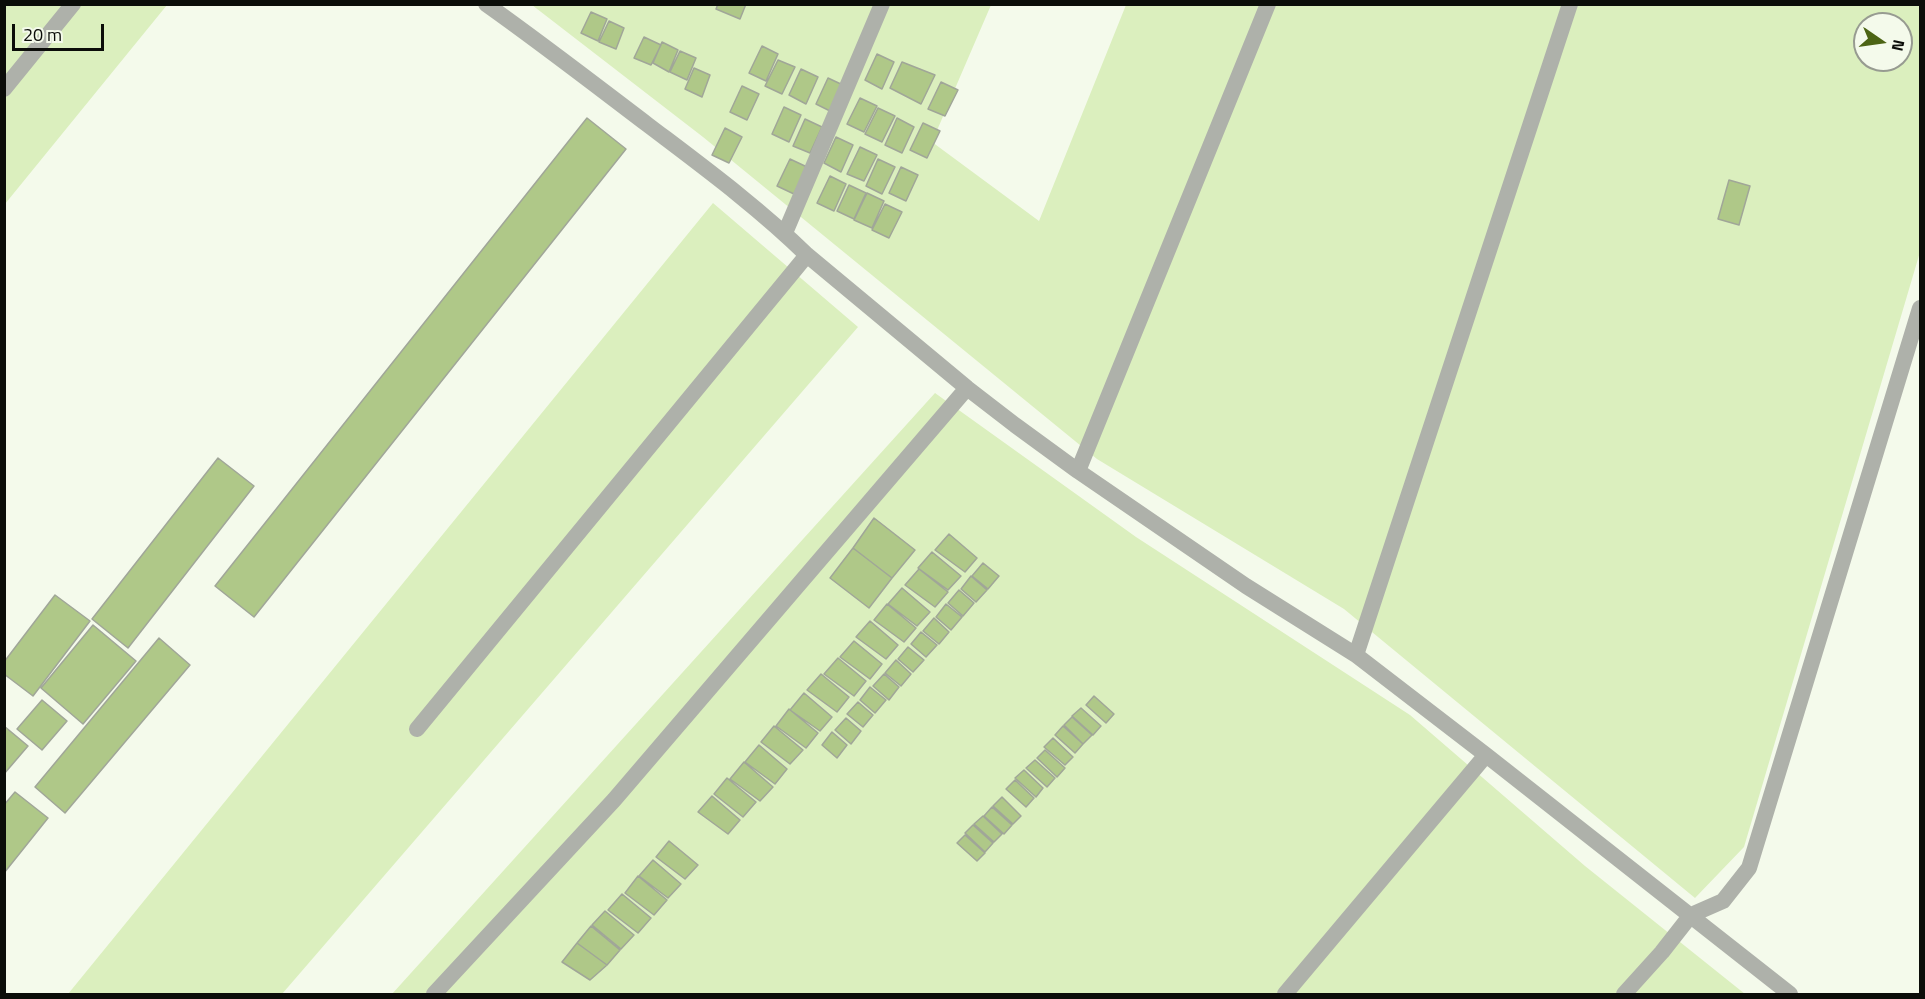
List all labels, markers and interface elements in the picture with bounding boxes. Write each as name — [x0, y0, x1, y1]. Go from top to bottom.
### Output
scale bar — [15, 12, 106, 50]
north arrow — [1853, 12, 1913, 72]
text: 20 m — [23, 21, 62, 48]
text: N — [1886, 37, 1912, 54]

